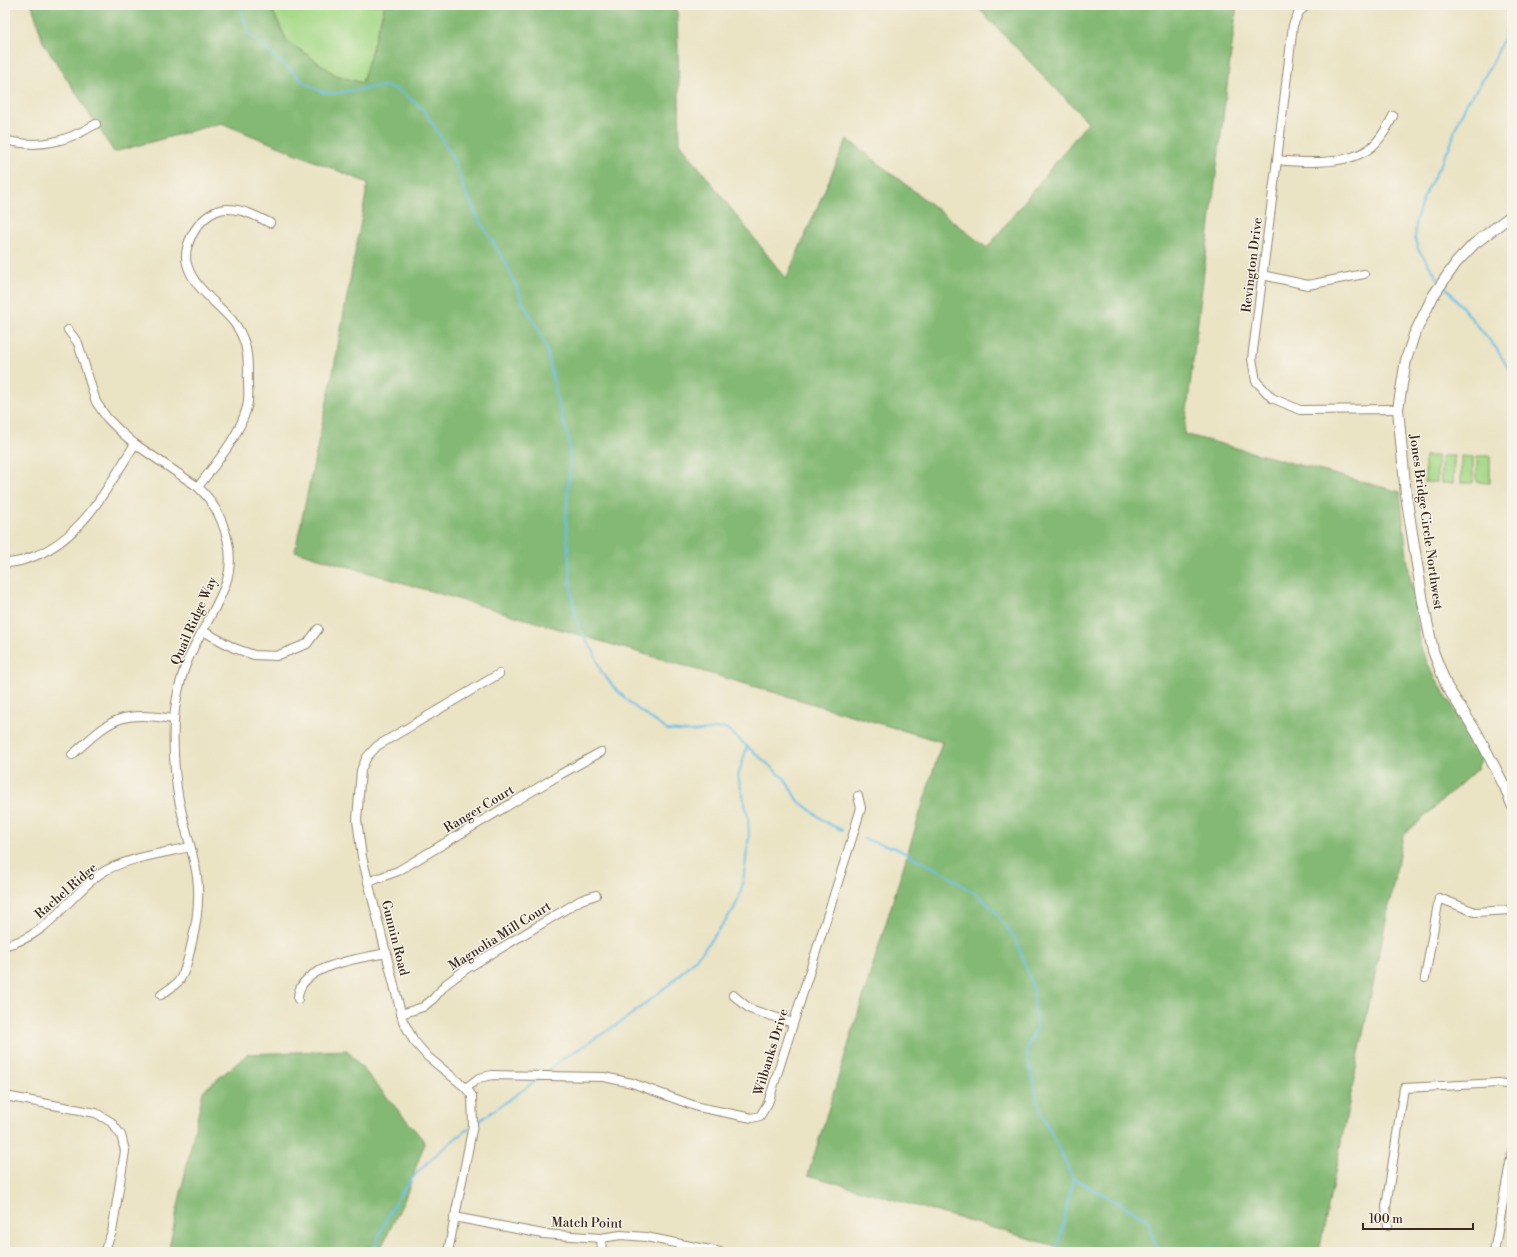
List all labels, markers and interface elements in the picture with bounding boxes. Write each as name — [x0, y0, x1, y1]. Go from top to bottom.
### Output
street label: Revington Drive — [1238, 216, 1266, 314]
street label: Jones Bridge Circle Northwest — [1406, 432, 1446, 611]
street label: Quail Ridge Way — [167, 574, 221, 668]
street label: Ranger Court — [441, 782, 517, 836]
street label: Rachel Ridge — [32, 859, 101, 922]
street label: Magnolia Mill Court — [446, 898, 554, 974]
street label: Gunnin Road — [378, 899, 412, 978]
street label: Wilbanks Drive — [750, 1006, 792, 1098]
scale bar — [1363, 1205, 1473, 1231]
text: 100 m — [1369, 1212, 1403, 1227]
street label: Match Point — [551, 1214, 623, 1232]

